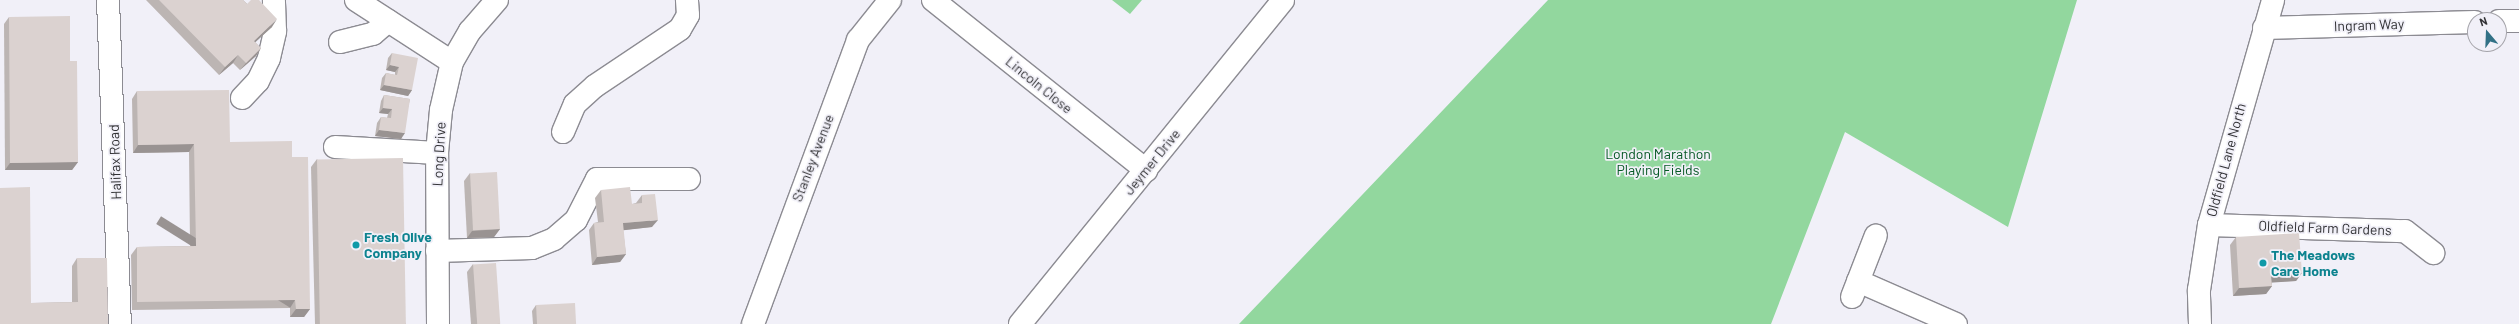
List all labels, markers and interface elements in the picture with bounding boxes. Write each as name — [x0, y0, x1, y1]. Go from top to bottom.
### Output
north arrow — [2467, 12, 2507, 52]
text: N — [2478, 14, 2489, 28]
street label: Ingram Way — [2334, 15, 2404, 35]
street label: Lincoln Close — [1002, 53, 1076, 117]
street label: Oldfield Lane North — [2203, 101, 2249, 219]
street label: Stanley Avenue — [789, 112, 837, 204]
street label: Long Drive — [429, 121, 449, 187]
street label: Halifax Road — [105, 124, 125, 200]
street label: Jeymer Drive — [1120, 126, 1184, 198]
park label: London Marathon Playing Fields — [1605, 146, 1711, 178]
street label: Oldfield Farm Gardens — [2258, 217, 2392, 239]
place label: Fresh Olive Company — [364, 229, 432, 262]
marker: Fresh Olive Company — [351, 240, 361, 250]
place label: The Meadows Care Home — [2271, 247, 2355, 280]
marker: The Meadows Care Home — [2258, 258, 2268, 268]

